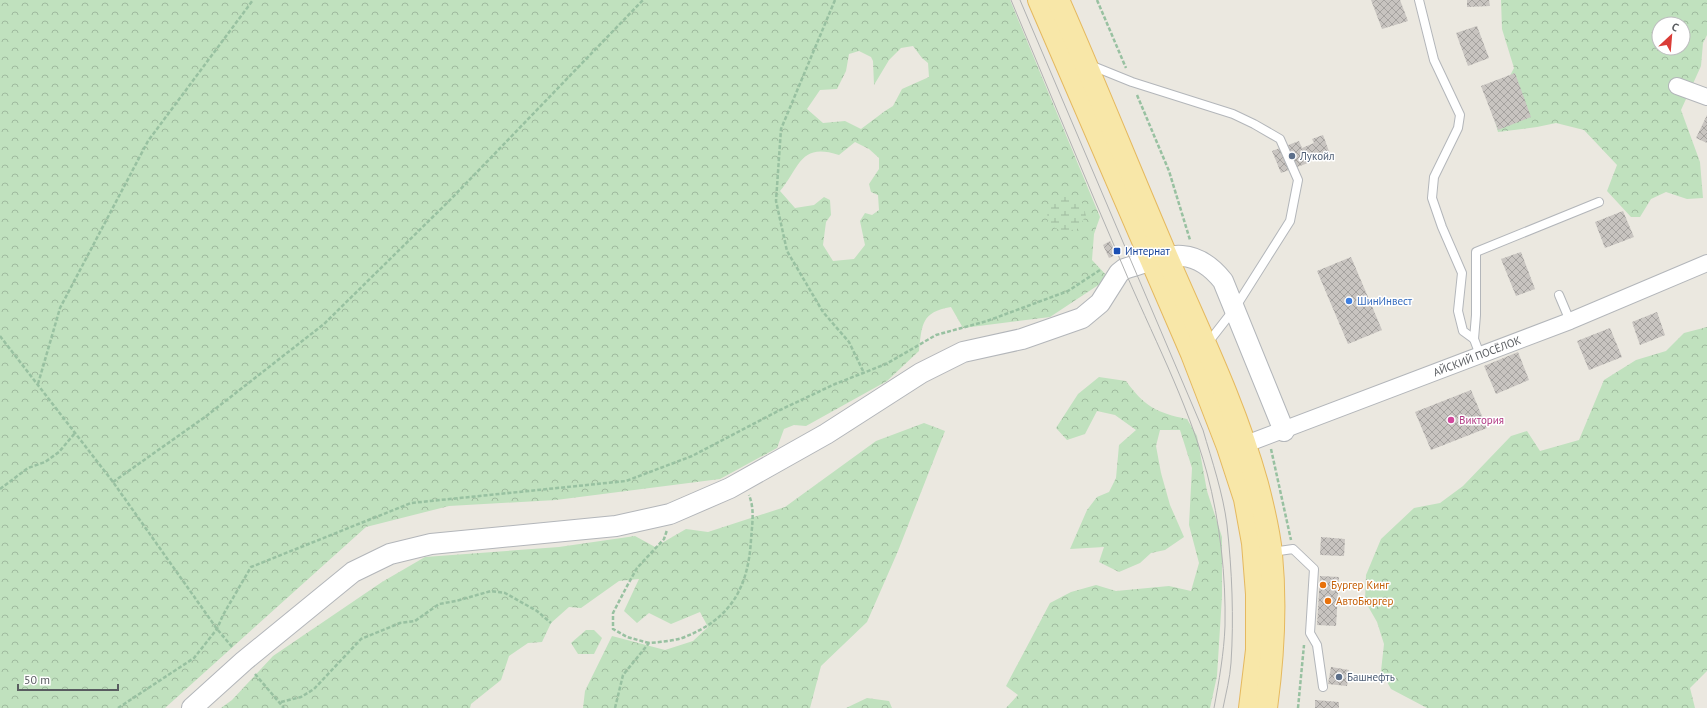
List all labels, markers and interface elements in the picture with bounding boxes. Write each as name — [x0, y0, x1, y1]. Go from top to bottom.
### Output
north arrow — [1651, 16, 1691, 56]
text: С — [1670, 19, 1681, 35]
place label: Лукойл — [1299, 149, 1335, 163]
marker: Лукойл — [1287, 151, 1297, 161]
place label: Интернат — [1125, 244, 1171, 258]
marker: Интернат — [1112, 246, 1122, 256]
place label: ШинИнвест — [1357, 294, 1413, 308]
marker: ШинИнвест — [1344, 296, 1354, 306]
street label: АЙСКИЙ ПОСЁЛОК — [1431, 333, 1523, 379]
place label: Виктория — [1459, 413, 1504, 427]
marker: Виктория — [1446, 415, 1456, 425]
place label: Бургер Кинг — [1331, 578, 1390, 592]
marker: Бургер Кинг — [1318, 580, 1328, 590]
place label: АвтоБюргер — [1336, 594, 1393, 608]
marker: АвтоБюргер — [1323, 596, 1333, 606]
scale bar — [18, 666, 118, 692]
place label: Башнефть — [1347, 670, 1395, 684]
text: 50 m — [24, 672, 50, 687]
marker: Башнефть — [1334, 672, 1344, 682]

